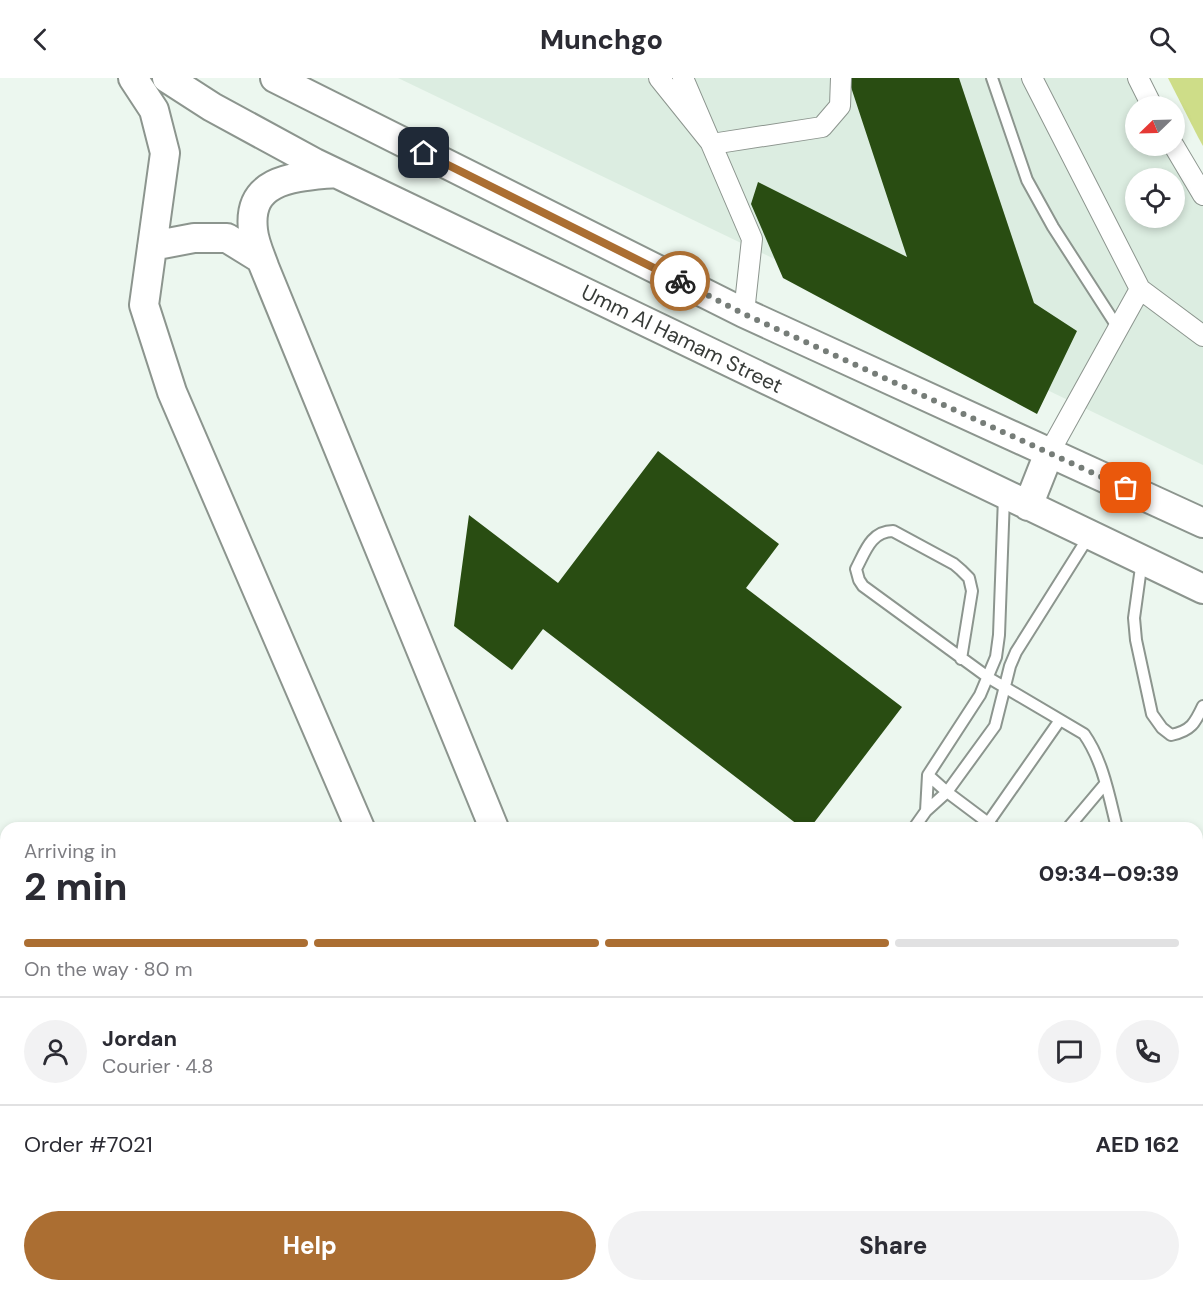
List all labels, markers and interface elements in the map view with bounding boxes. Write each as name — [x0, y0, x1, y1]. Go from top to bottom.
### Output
text: Munchgo — [540, 22, 663, 57]
icon: back — [24, 23, 57, 56]
icon: search — [1146, 23, 1179, 56]
north arrow — [1125, 96, 1185, 156]
map controls — [1125, 96, 1185, 228]
pin — [398, 127, 449, 178]
icon: home — [407, 136, 440, 169]
button: locate — [1125, 168, 1185, 228]
courier — [650, 251, 710, 311]
icon: bike — [664, 265, 697, 298]
street label: Umm Al Hamam Street — [577, 278, 787, 400]
pin — [1100, 462, 1151, 513]
icon: bag — [1109, 471, 1142, 504]
text: Arriving in — [24, 838, 116, 864]
text: 09:34–09:39 — [1039, 859, 1179, 888]
text: 2 min — [24, 861, 128, 912]
text: On the way · 80 m — [24, 956, 192, 982]
button: person — [24, 1020, 87, 1083]
button: chat — [1038, 1020, 1101, 1083]
button: phone — [1116, 1020, 1179, 1083]
text: Jordan — [102, 1024, 177, 1053]
text: Courier · 4.8 — [102, 1053, 213, 1079]
text: Order #7021 — [24, 1130, 153, 1159]
text: AED 162 — [1095, 1130, 1179, 1159]
button: Help — [24, 1211, 596, 1280]
button: Share — [608, 1211, 1179, 1280]

